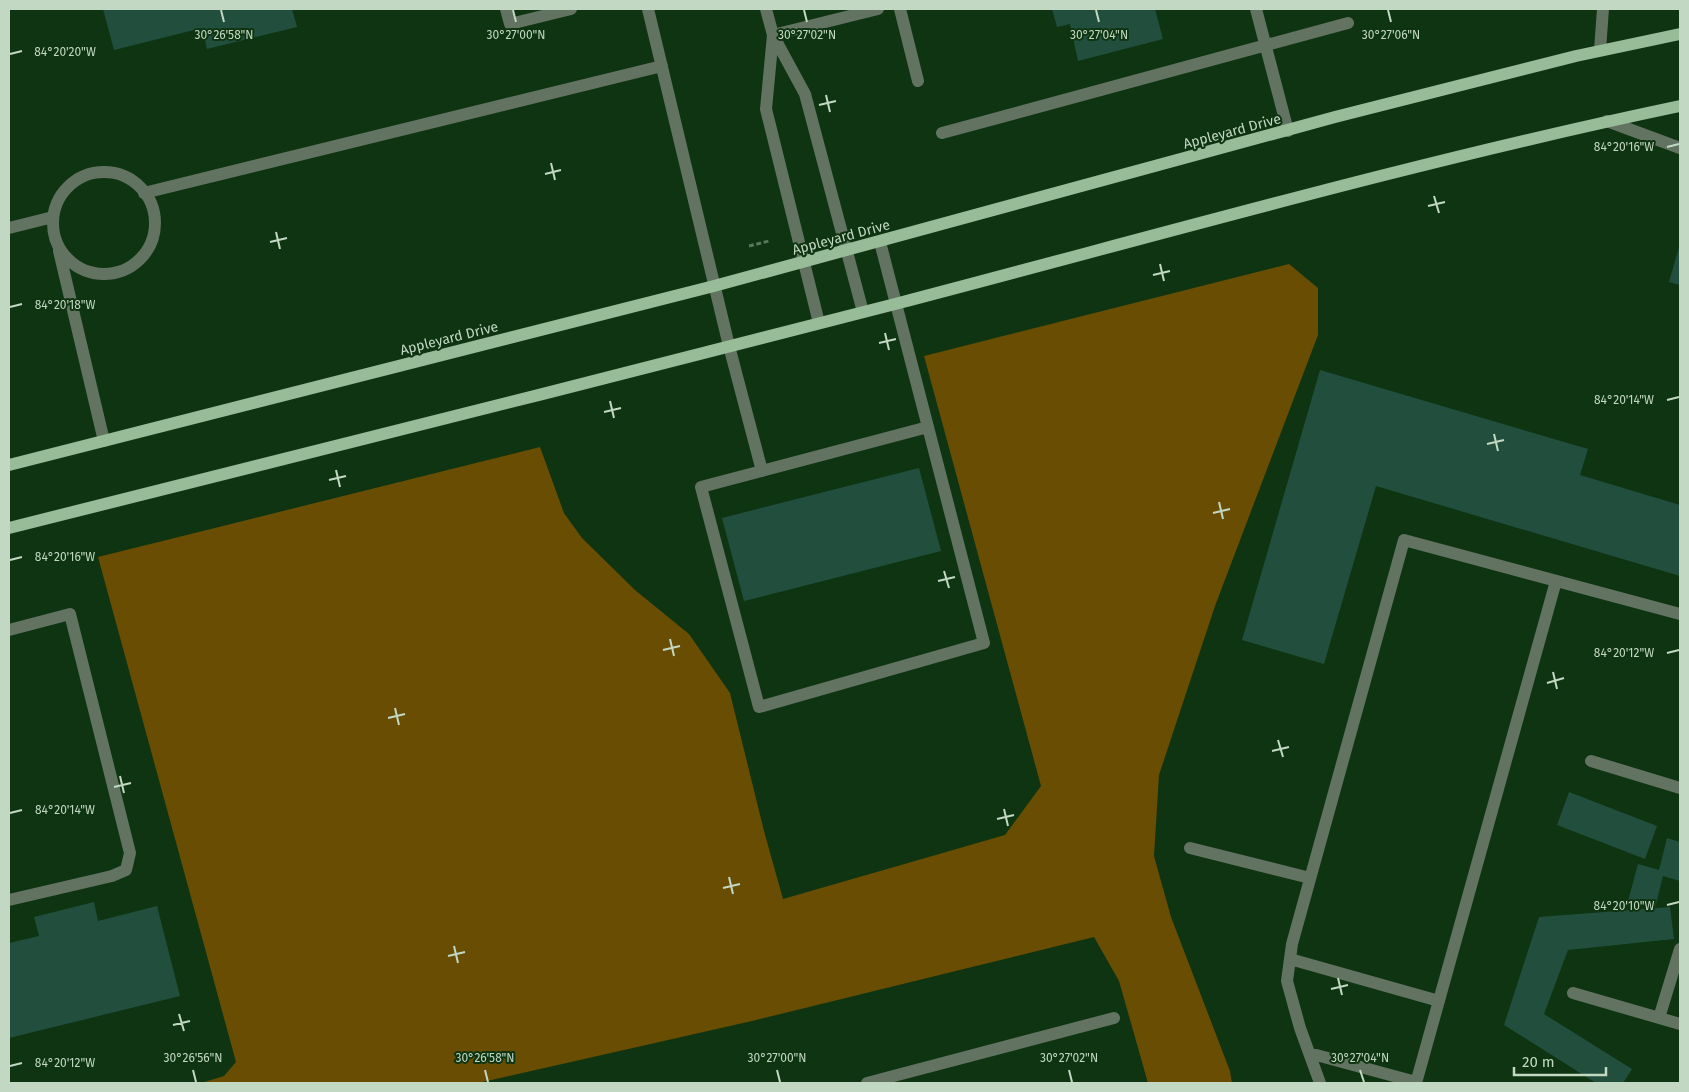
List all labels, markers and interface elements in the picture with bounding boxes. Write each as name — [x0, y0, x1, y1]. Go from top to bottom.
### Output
text: 30°26'58"N — [194, 28, 254, 42]
text: 30°27'00"N — [487, 28, 545, 42]
text: 30°27'02"N — [778, 28, 836, 42]
text: 30°27'04"N — [1070, 28, 1128, 42]
text: 30°27'06"N — [1362, 28, 1420, 42]
text: 84°20'20"W — [34, 45, 96, 59]
street label: Appleyard Drive — [1181, 110, 1283, 153]
text: 84°20'16"W — [1594, 140, 1654, 154]
street label: Appleyard Drive — [790, 216, 892, 259]
text: 84°20'18"W — [35, 298, 95, 312]
street label: Appleyard Drive — [398, 318, 500, 359]
text: 84°20'14"W — [1594, 393, 1654, 407]
text: 84°20'16"W — [35, 550, 95, 564]
text: 84°20'12"W — [1594, 646, 1654, 660]
text: 84°20'14"W — [35, 803, 95, 817]
text: 84°20'10"W — [1594, 899, 1655, 913]
scale bar — [1514, 1044, 1606, 1076]
text: 30°26'56"N — [164, 1051, 222, 1065]
text: 30°26'58"N — [455, 1051, 515, 1065]
text: 30°27'00"N — [748, 1051, 806, 1065]
text: 30°27'02"N — [1040, 1051, 1098, 1065]
text: 30°27'04"N — [1331, 1051, 1389, 1065]
text: 20 m — [1522, 1053, 1555, 1071]
text: 84°20'12"W — [35, 1056, 95, 1070]

